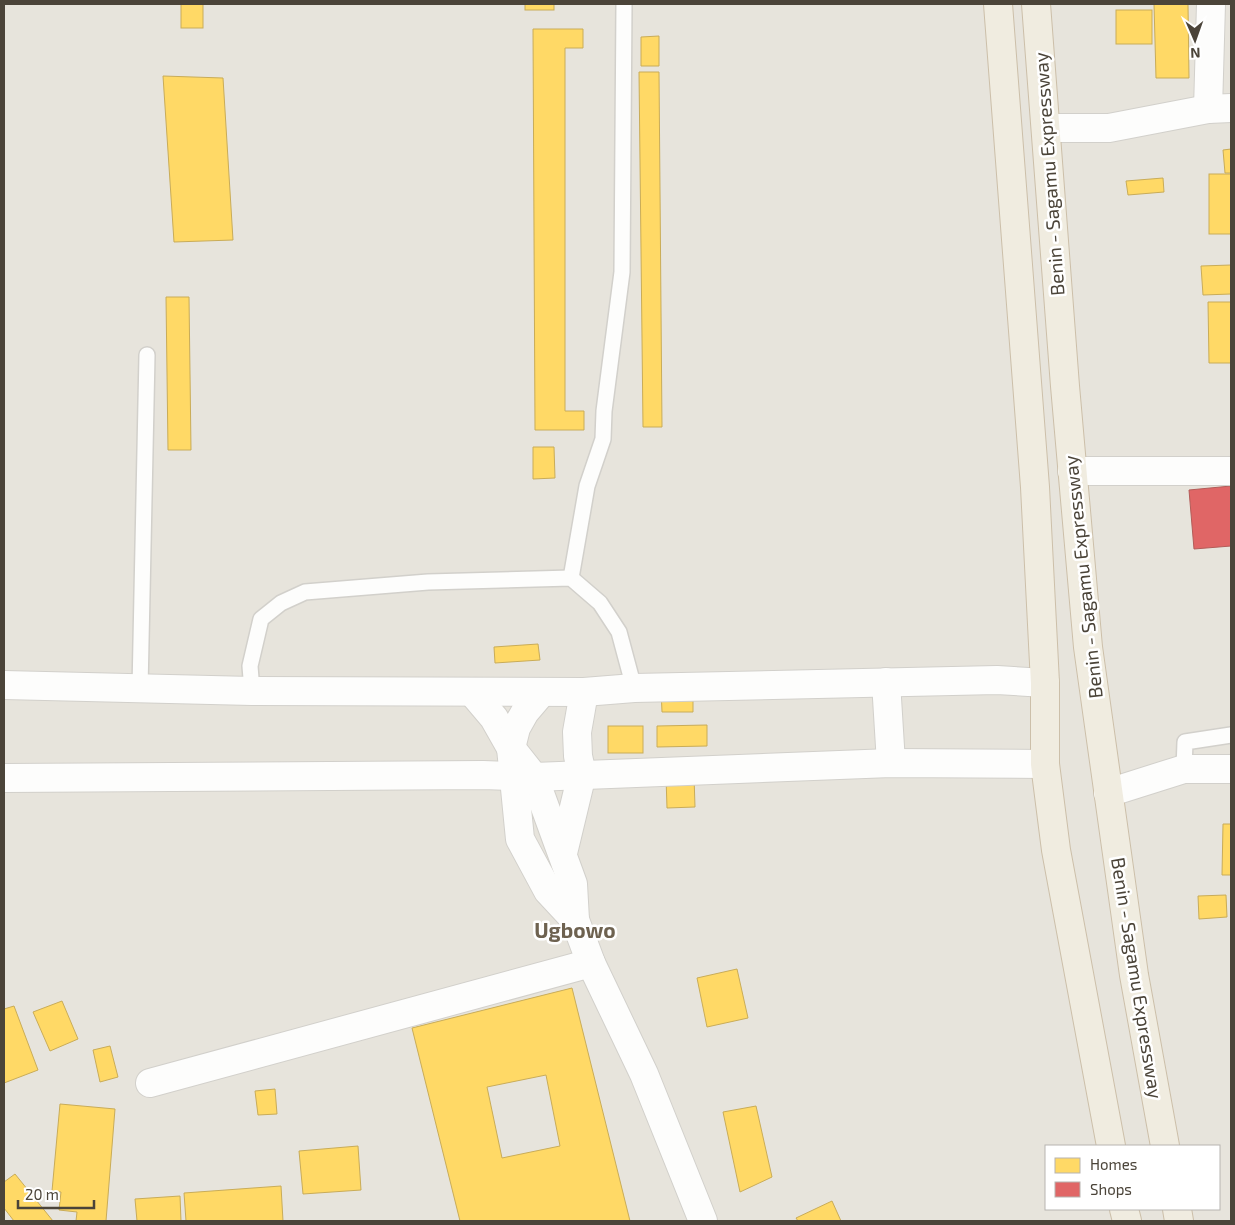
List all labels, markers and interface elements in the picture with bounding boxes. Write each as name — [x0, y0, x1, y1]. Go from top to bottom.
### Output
north arrow — [1170, 15, 1220, 65]
text: N — [1190, 45, 1201, 62]
street label: Benin - Sagamu Expressway — [1029, 51, 1068, 297]
street label: Benin - Sagamu Expressway — [1058, 454, 1107, 700]
street label: Benin - Sagamu Expressway — [1107, 856, 1168, 1100]
district label: Ugbowo — [534, 917, 616, 942]
legend — [1045, 1145, 1220, 1210]
text: Homes — [1090, 1155, 1137, 1173]
scale bar — [18, 1178, 94, 1210]
text: Shops — [1090, 1180, 1132, 1198]
text: 20 m — [25, 1185, 59, 1203]

